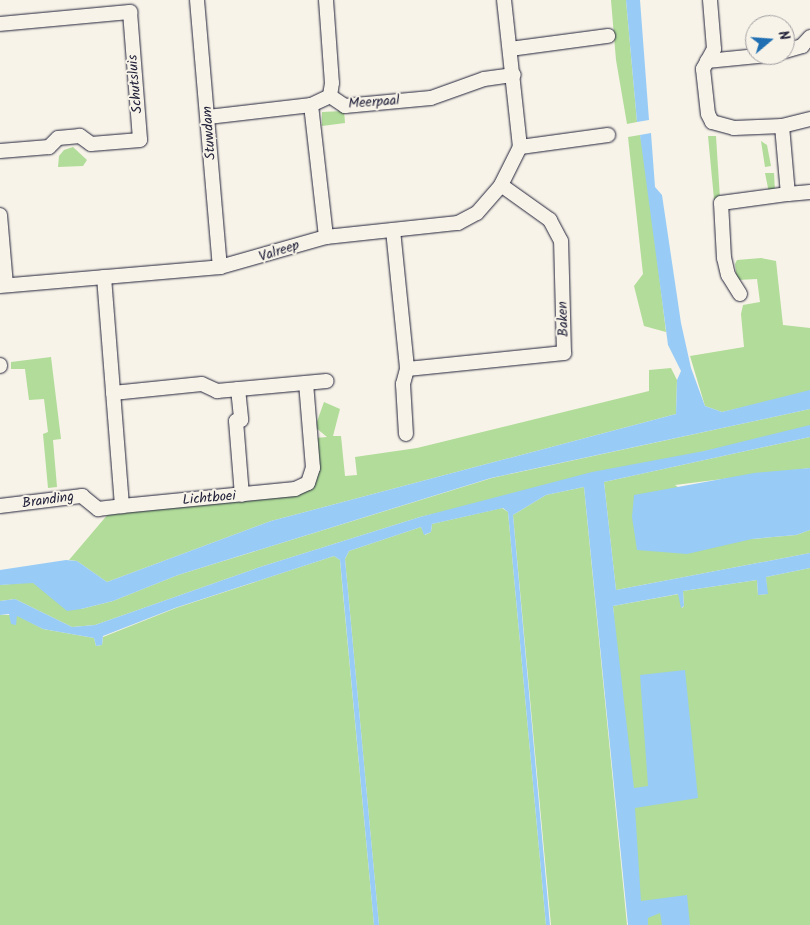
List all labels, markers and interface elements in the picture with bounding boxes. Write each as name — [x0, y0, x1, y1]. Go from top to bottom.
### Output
north arrow — [745, 15, 795, 65]
text: N — [771, 28, 795, 43]
street label: Schutsluis — [124, 54, 146, 114]
street label: Meerpaal — [348, 92, 400, 112]
street label: Stuwdam — [199, 106, 219, 160]
street label: Valreep — [257, 237, 301, 265]
street label: Baken — [554, 301, 572, 337]
street label: Lichtboei — [182, 487, 236, 509]
street label: Branding — [21, 488, 75, 512]

